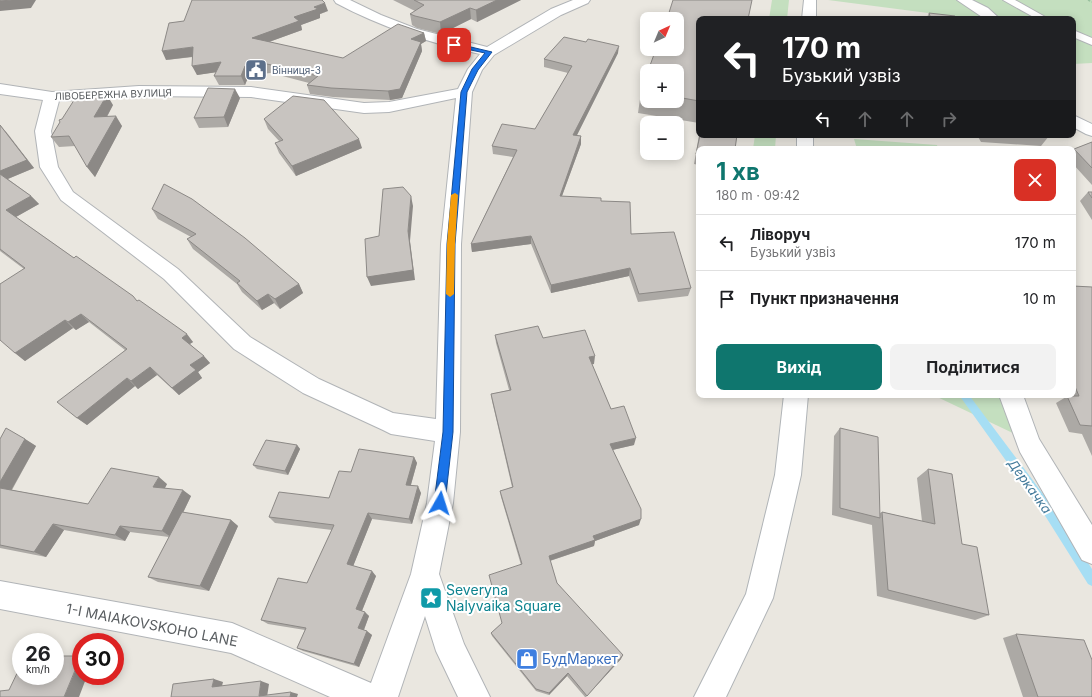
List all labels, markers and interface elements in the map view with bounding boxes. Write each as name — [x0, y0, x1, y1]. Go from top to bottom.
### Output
north arrow — [640, 12, 684, 56]
map controls — [640, 12, 684, 160]
pin — [437, 28, 471, 62]
text: 170 m — [782, 31, 861, 65]
icon: left — [716, 32, 768, 84]
icon: arrive — [443, 34, 465, 56]
public building icon: Вінниця-3 — [243, 57, 269, 83]
place label: Вінниця-3 — [272, 64, 321, 76]
button: + — [640, 64, 684, 108]
text: Бузький узвіз — [782, 65, 901, 86]
street label: ЛІВОБЕРЕЖНА ВУЛИЦЯ — [54, 86, 172, 102]
icon: left — [812, 108, 834, 130]
icon: ahead — [854, 108, 876, 130]
icon: ahead — [896, 108, 918, 130]
icon: right — [938, 108, 960, 130]
button: − — [640, 116, 684, 160]
text: 1 хв — [716, 157, 760, 186]
button: close — [1014, 159, 1056, 201]
text: 180 m · 09:42 — [716, 187, 800, 203]
text: Ліворуч — [750, 225, 810, 244]
icon: left — [716, 232, 738, 254]
text: 170 m — [1015, 233, 1056, 252]
text: Бузький узвіз — [750, 244, 836, 260]
icon: arrive — [716, 288, 738, 310]
text: Пункт призначення — [750, 289, 899, 308]
text: 10 m — [1023, 289, 1056, 308]
button: Вихід — [716, 344, 882, 390]
button: Поділитися — [890, 344, 1056, 390]
water label: Деркачка — [1004, 455, 1055, 516]
position arrow — [419, 482, 461, 524]
place label: Severyna Nalyvaika Square — [446, 581, 561, 614]
place icon: Severyna Nalyvaika Square — [418, 585, 444, 611]
street label: 1-I MAIAKOVSKOHO LANE — [65, 600, 239, 650]
speed limit sign: 30 — [72, 633, 124, 685]
text: 26 — [25, 642, 51, 666]
shop icon: БудМаркет — [514, 646, 540, 672]
place label: БудМаркет — [542, 650, 619, 667]
text: km/h — [26, 663, 50, 675]

